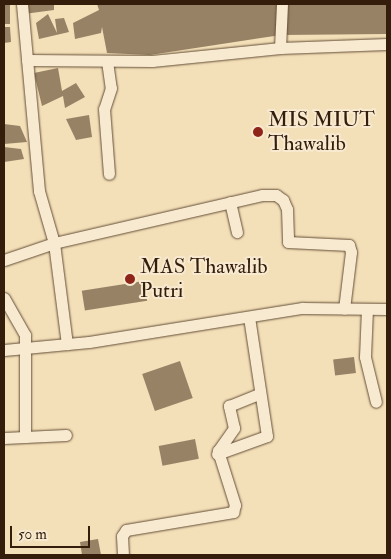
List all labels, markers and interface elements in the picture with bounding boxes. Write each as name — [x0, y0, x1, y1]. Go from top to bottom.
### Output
place label: MIS MIUT Thawalib — [268, 107, 375, 157]
marker: MIS MIUT Thawalib — [252, 126, 264, 138]
place label: MAS Thawalib Putri — [140, 254, 267, 304]
marker: MAS Thawalib Putri — [124, 273, 136, 285]
scale bar — [12, 516, 92, 548]
text: 50 m — [18, 525, 47, 544]

